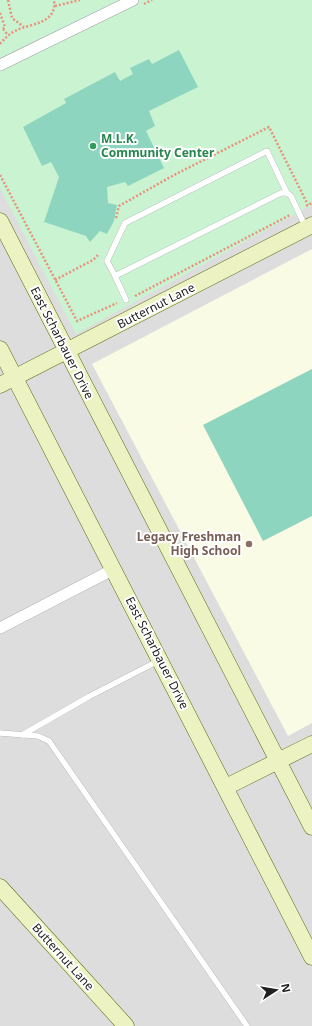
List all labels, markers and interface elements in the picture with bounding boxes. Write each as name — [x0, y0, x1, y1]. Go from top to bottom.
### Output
place label: M.L.K. Community Center — [101, 130, 215, 161]
marker: M.L.K. Community Center — [88, 141, 98, 151]
street label: Butternut Lane — [114, 279, 198, 332]
street label: East Scharbauer Drive — [27, 284, 98, 402]
place label: Legacy Freshman High School — [137, 528, 241, 559]
marker: Legacy Freshman High School — [244, 539, 254, 549]
street label: East Scharbauer Drive — [122, 594, 193, 712]
street label: Butternut Lane — [29, 919, 98, 994]
north arrow — [256, 970, 296, 1010]
text: N — [278, 982, 295, 994]

